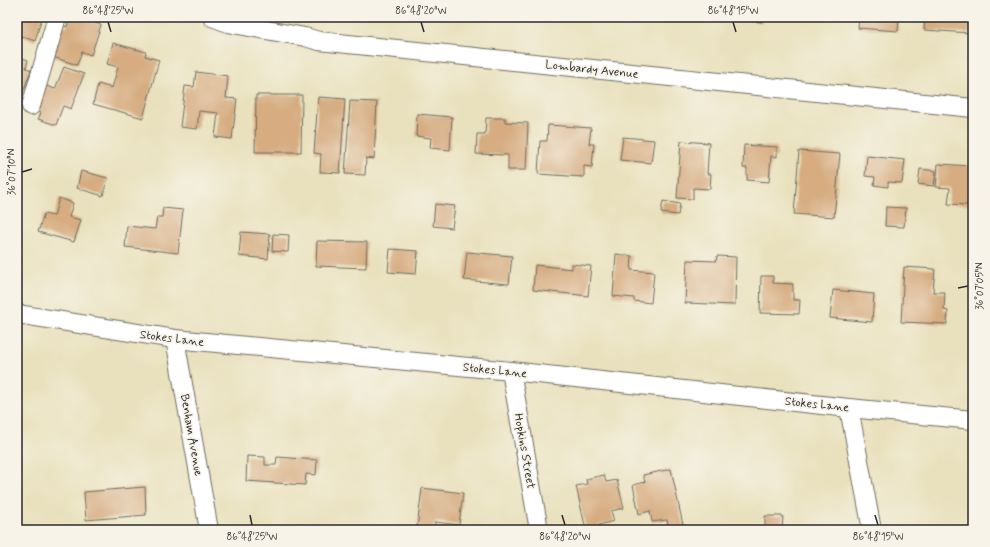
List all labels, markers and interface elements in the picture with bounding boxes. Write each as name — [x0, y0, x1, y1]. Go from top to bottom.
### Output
text: 86°48'25"W — [83, 4, 133, 18]
text: 86°48'20"W — [395, 4, 447, 18]
text: 86°48'15"W — [708, 4, 758, 18]
street label: Lombardy Avenue — [545, 57, 639, 83]
text: 36°07'10"N — [5, 148, 19, 195]
text: 36°07'05"N — [973, 262, 987, 310]
street label: Stokes Lane — [139, 327, 205, 351]
street label: Stokes Lane — [462, 360, 528, 382]
street label: Benham Avenue — [176, 393, 206, 478]
street label: Stokes Lane — [784, 394, 850, 416]
street label: Hopkins Street — [509, 412, 539, 491]
text: 86°48'25"W — [227, 530, 277, 544]
text: 86°48'20"W — [539, 530, 591, 544]
text: 86°48'15"W — [853, 530, 903, 544]

